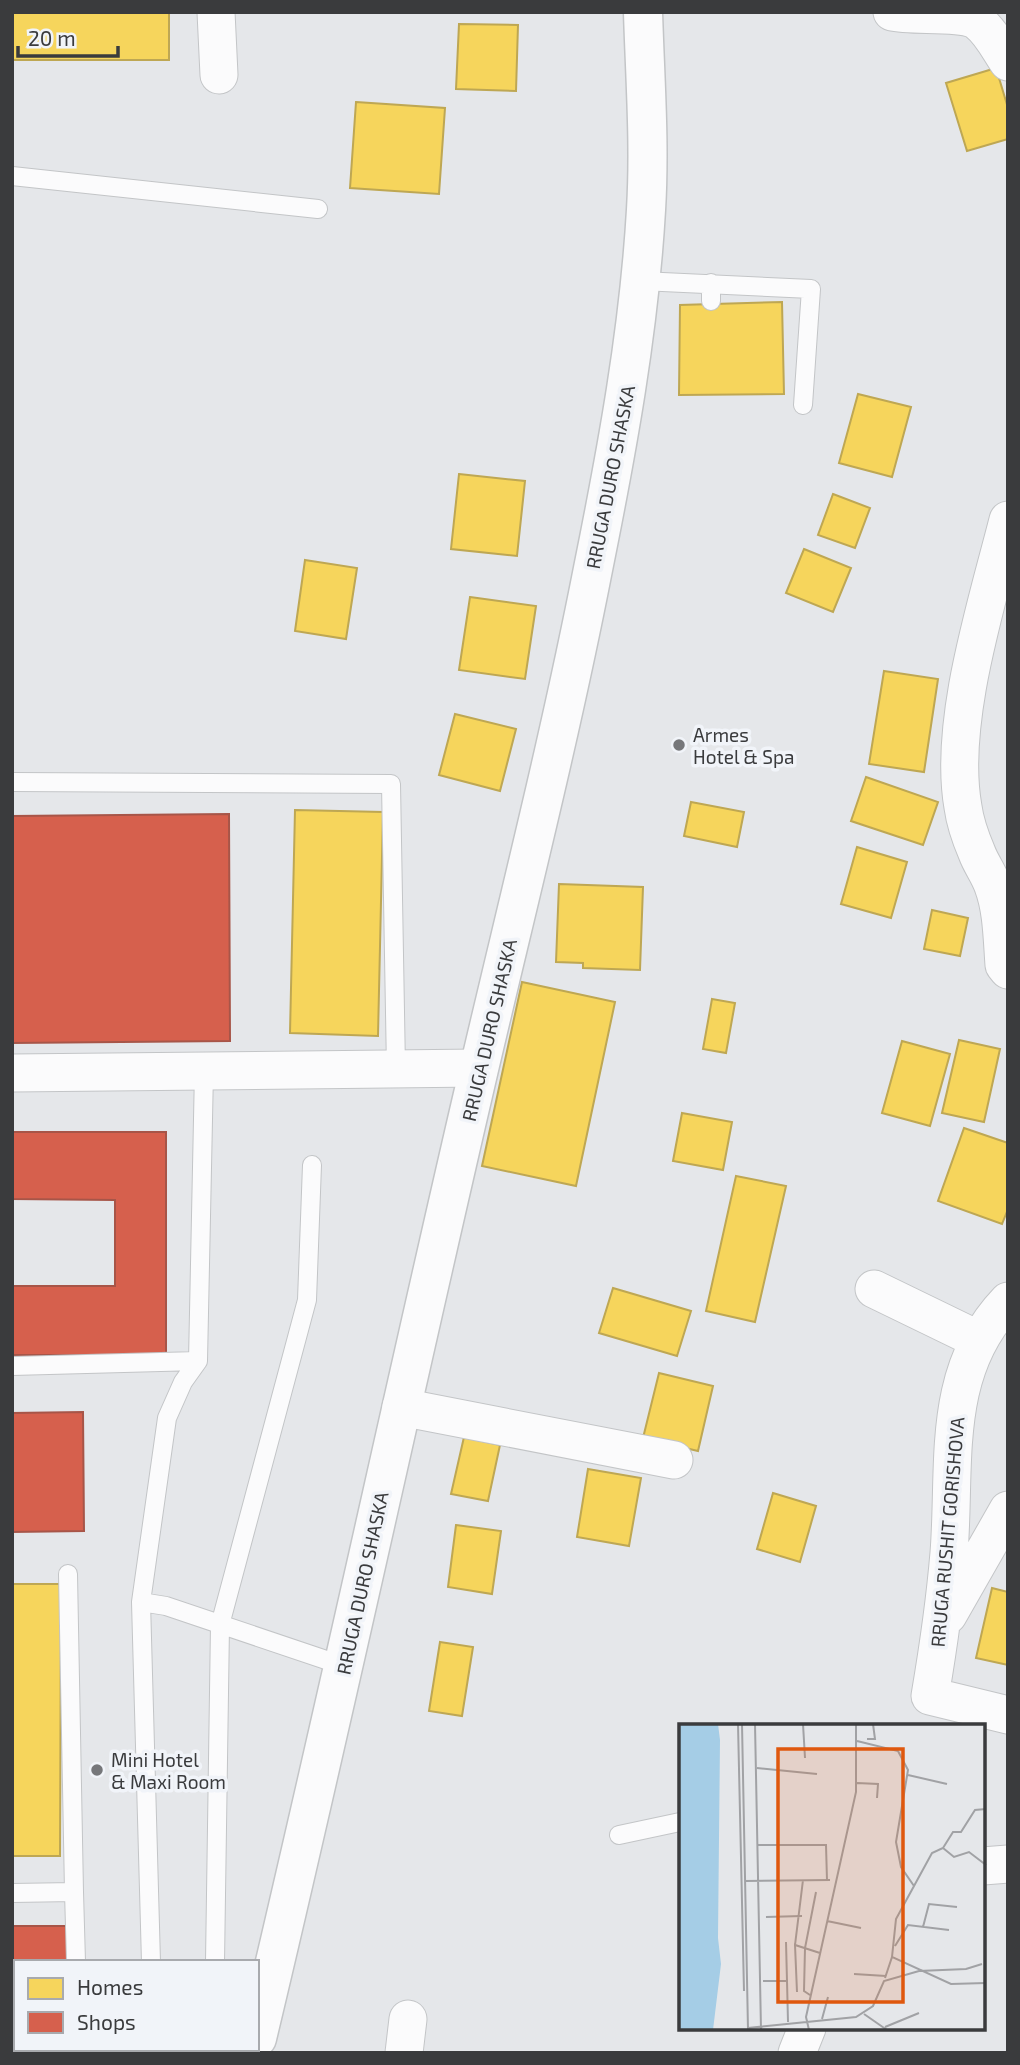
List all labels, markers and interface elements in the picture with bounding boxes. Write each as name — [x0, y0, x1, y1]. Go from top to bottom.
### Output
scale bar — [18, 14, 117, 58]
text: 20 m — [28, 25, 76, 50]
street label: RRUGA DURO SHASKA — [581, 383, 639, 571]
place label: Armes Hotel & Spa — [693, 723, 794, 768]
marker: Armes Hotel & Spa — [671, 737, 687, 753]
street label: RRUGA DURO SHASKA — [457, 936, 521, 1123]
street label: RRUGA RUSHIT GORISHOVA — [925, 1416, 969, 1648]
street label: RRUGA DURO SHASKA — [331, 1489, 393, 1677]
inset map — [679, 1724, 985, 2030]
place label: Mini Hotel & Maxi Room — [111, 1748, 226, 1793]
marker: Mini Hotel & Maxi Room — [89, 1762, 105, 1778]
legend — [14, 1960, 259, 2051]
text: Homes — [77, 1974, 143, 1999]
text: Shops — [77, 2009, 136, 2034]

